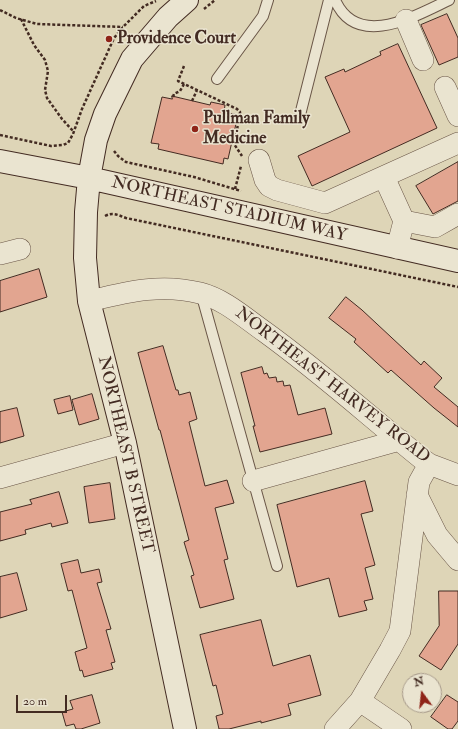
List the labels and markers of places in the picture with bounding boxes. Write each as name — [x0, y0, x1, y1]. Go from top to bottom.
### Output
place label: Providence Court — [117, 29, 236, 49]
marker: Providence Court — [104, 34, 114, 44]
place label: Pullman Family Medicine — [203, 109, 310, 149]
marker: Pullman Family Medicine — [190, 124, 200, 134]

